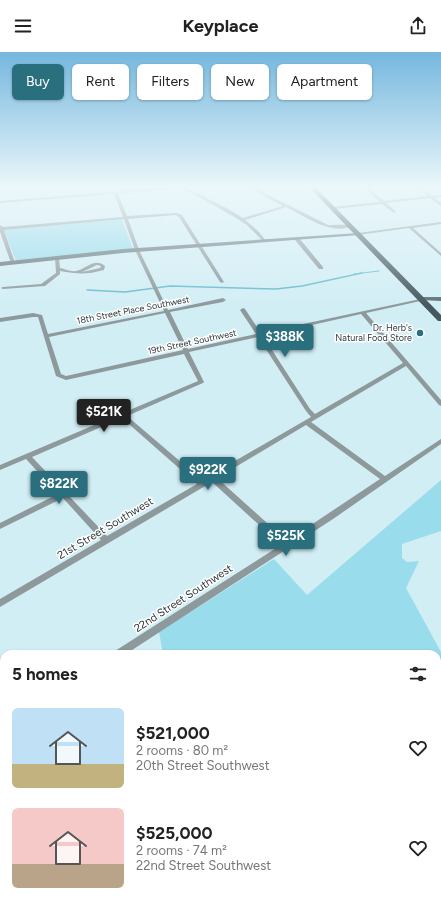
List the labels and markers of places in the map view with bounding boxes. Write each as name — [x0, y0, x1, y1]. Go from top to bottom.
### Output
place label: Dr. Herb's Natural Food Store — [335, 322, 412, 343]
pin: $388K — [257, 324, 313, 358]
marker: Dr. Herb's Natural Food Store — [415, 328, 425, 338]
pin: $521K — [76, 399, 132, 433]
pin: $922K — [180, 457, 236, 491]
pin: $822K — [31, 471, 87, 505]
pin: $525K — [258, 523, 314, 557]

